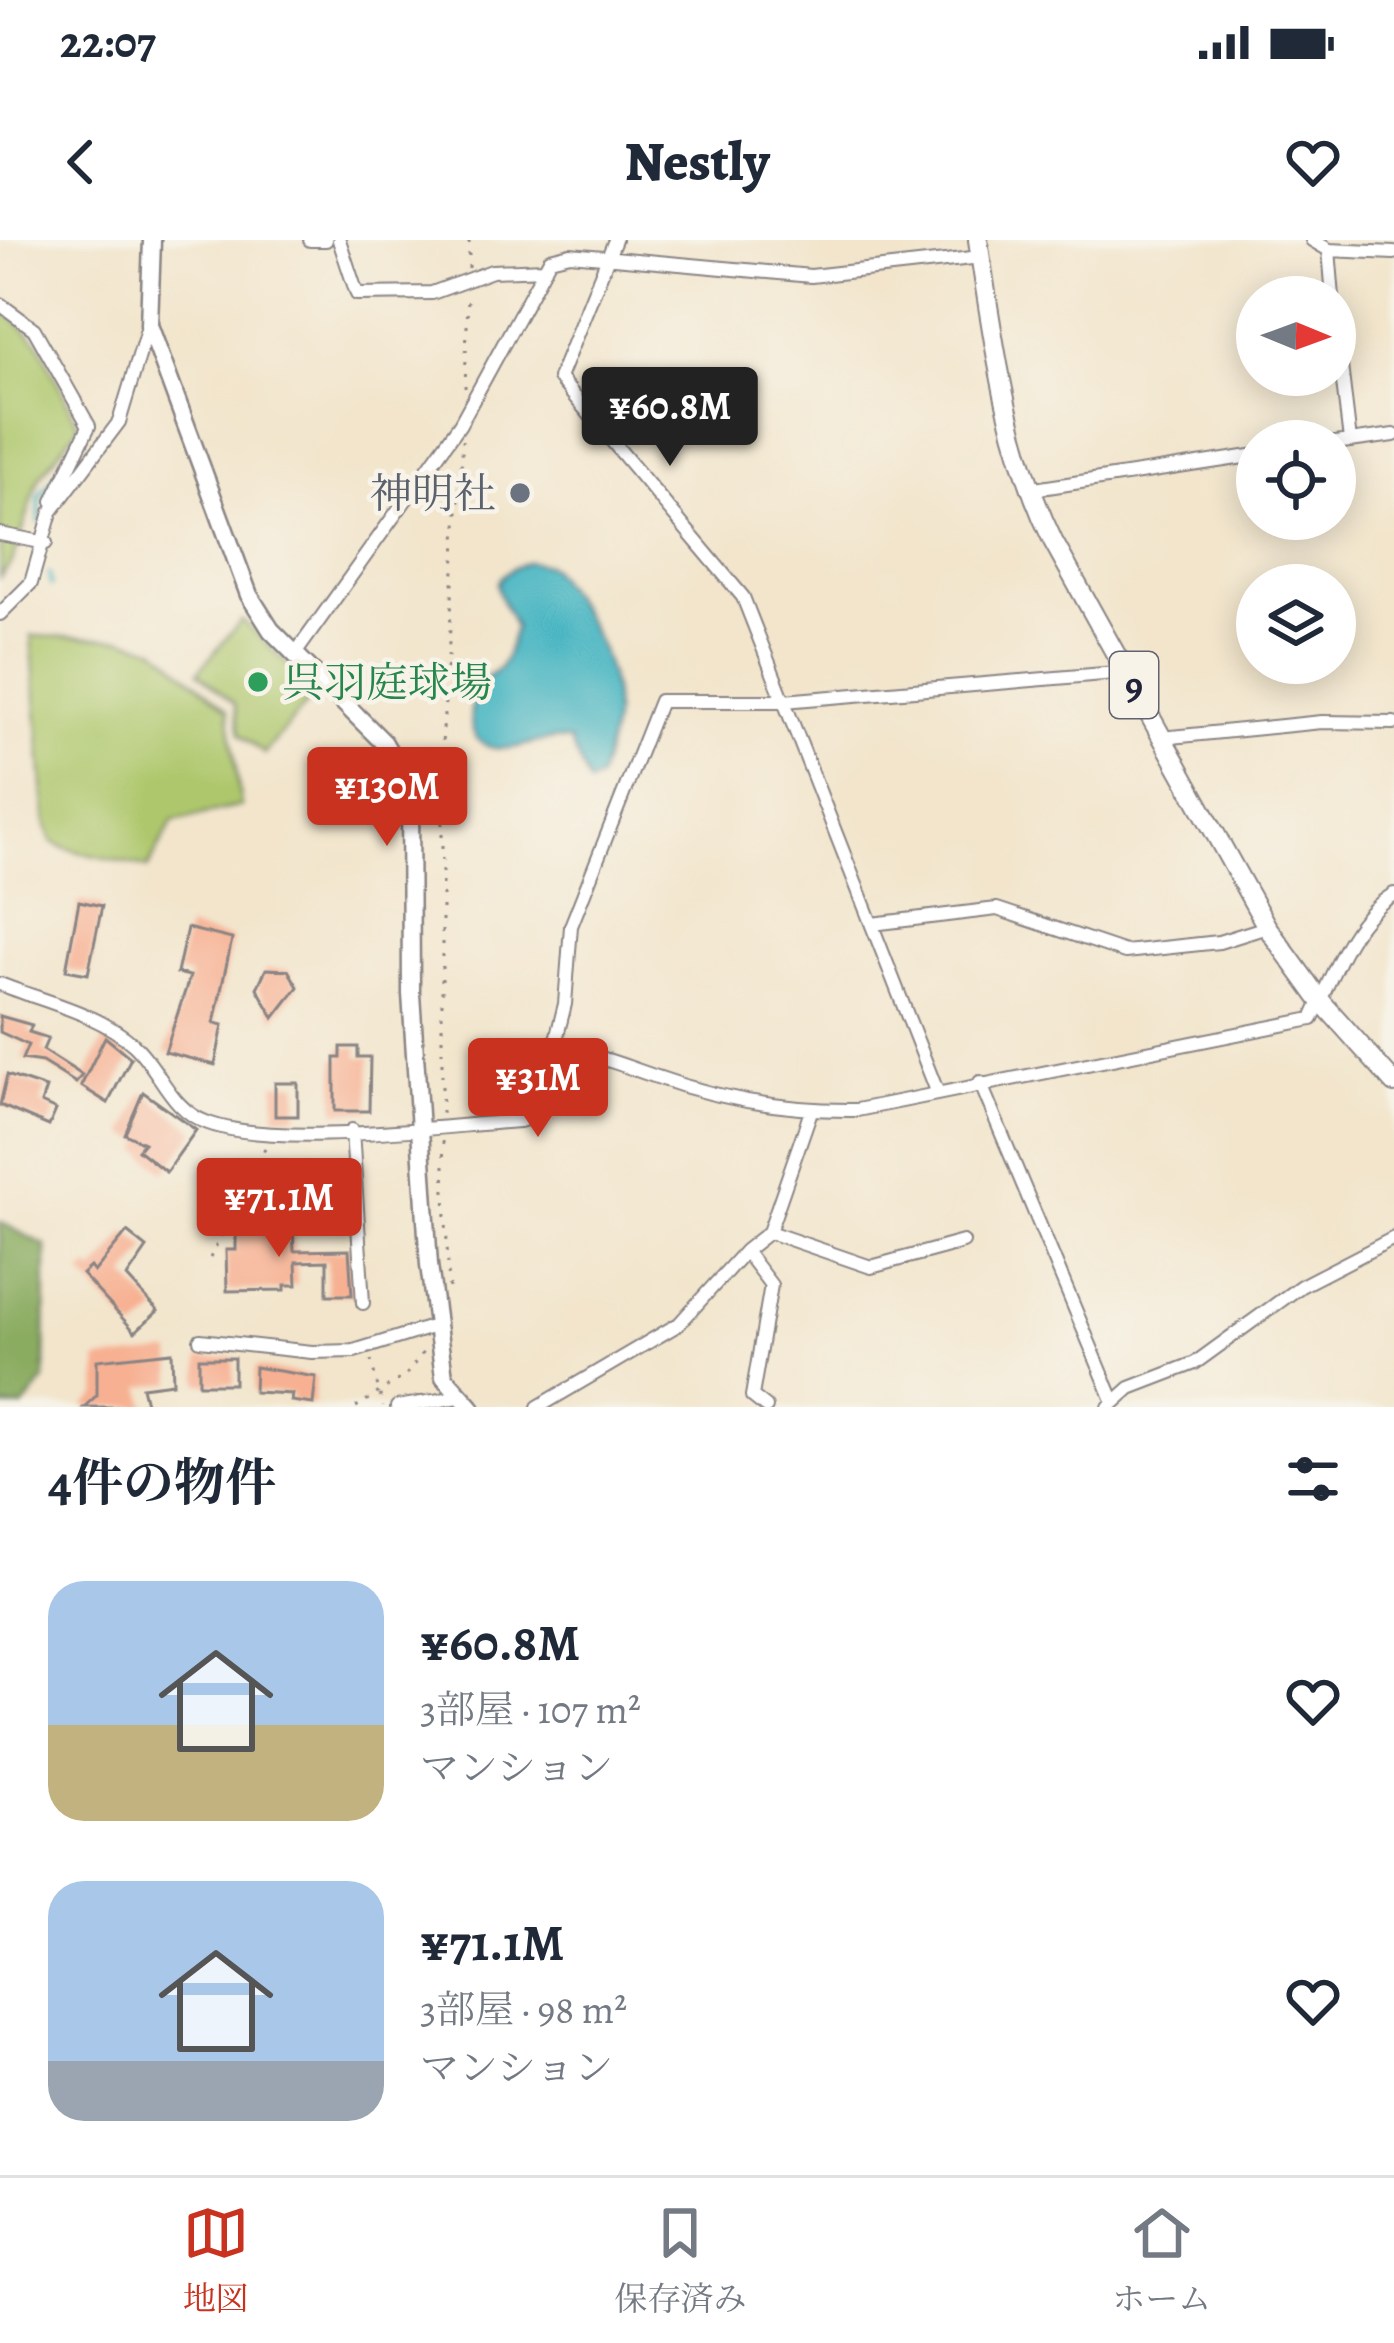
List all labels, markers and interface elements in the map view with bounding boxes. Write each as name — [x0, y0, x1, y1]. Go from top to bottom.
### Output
text: 22:07 — [60, 11, 156, 73]
text: Nestly — [625, 125, 769, 199]
icon: back — [48, 129, 114, 195]
icon: heart — [1280, 129, 1346, 195]
north arrow — [1236, 276, 1356, 396]
map controls — [1236, 276, 1356, 684]
pin: ¥60.8M — [572, 367, 768, 469]
text: ¥60.8M — [609, 379, 731, 432]
button: locate — [1236, 420, 1356, 540]
place label: 神明社 — [370, 465, 496, 522]
marker: 神明社 — [507, 480, 533, 506]
button: layers — [1236, 564, 1356, 684]
road number: 9 — [1110, 652, 1158, 718]
place label: 呉羽庭球場 — [282, 654, 492, 711]
marker: 呉羽庭球場 — [245, 669, 271, 695]
pin: ¥130M — [303, 747, 471, 849]
text: ¥130M — [334, 759, 440, 812]
pin: ¥31M — [467, 1038, 609, 1140]
text: ¥31M — [495, 1050, 581, 1103]
pin: ¥71.1M — [181, 1158, 377, 1260]
text: ¥71.1M — [224, 1170, 334, 1223]
icon: filters — [1280, 1446, 1346, 1512]
text: 4件の物件 — [48, 1448, 276, 1518]
text: ¥60.8M — [420, 1608, 580, 1678]
icon: home — [144, 1629, 288, 1773]
icon: heart — [1280, 1668, 1346, 1734]
text: 3部屋 · 107 m² — [420, 1683, 641, 1736]
text: マンション — [420, 1741, 613, 1794]
text: ¥71.1M — [420, 1908, 564, 1978]
icon: home — [144, 1929, 288, 2073]
icon: heart — [1280, 1968, 1346, 2034]
text: 3部屋 · 98 m² — [420, 1983, 627, 2036]
text: マンション — [420, 2041, 613, 2094]
tab: 地図 — [183, 2200, 249, 2321]
tab: 保存済み — [614, 2200, 746, 2321]
tab: ホーム — [1112, 2200, 1211, 2321]

